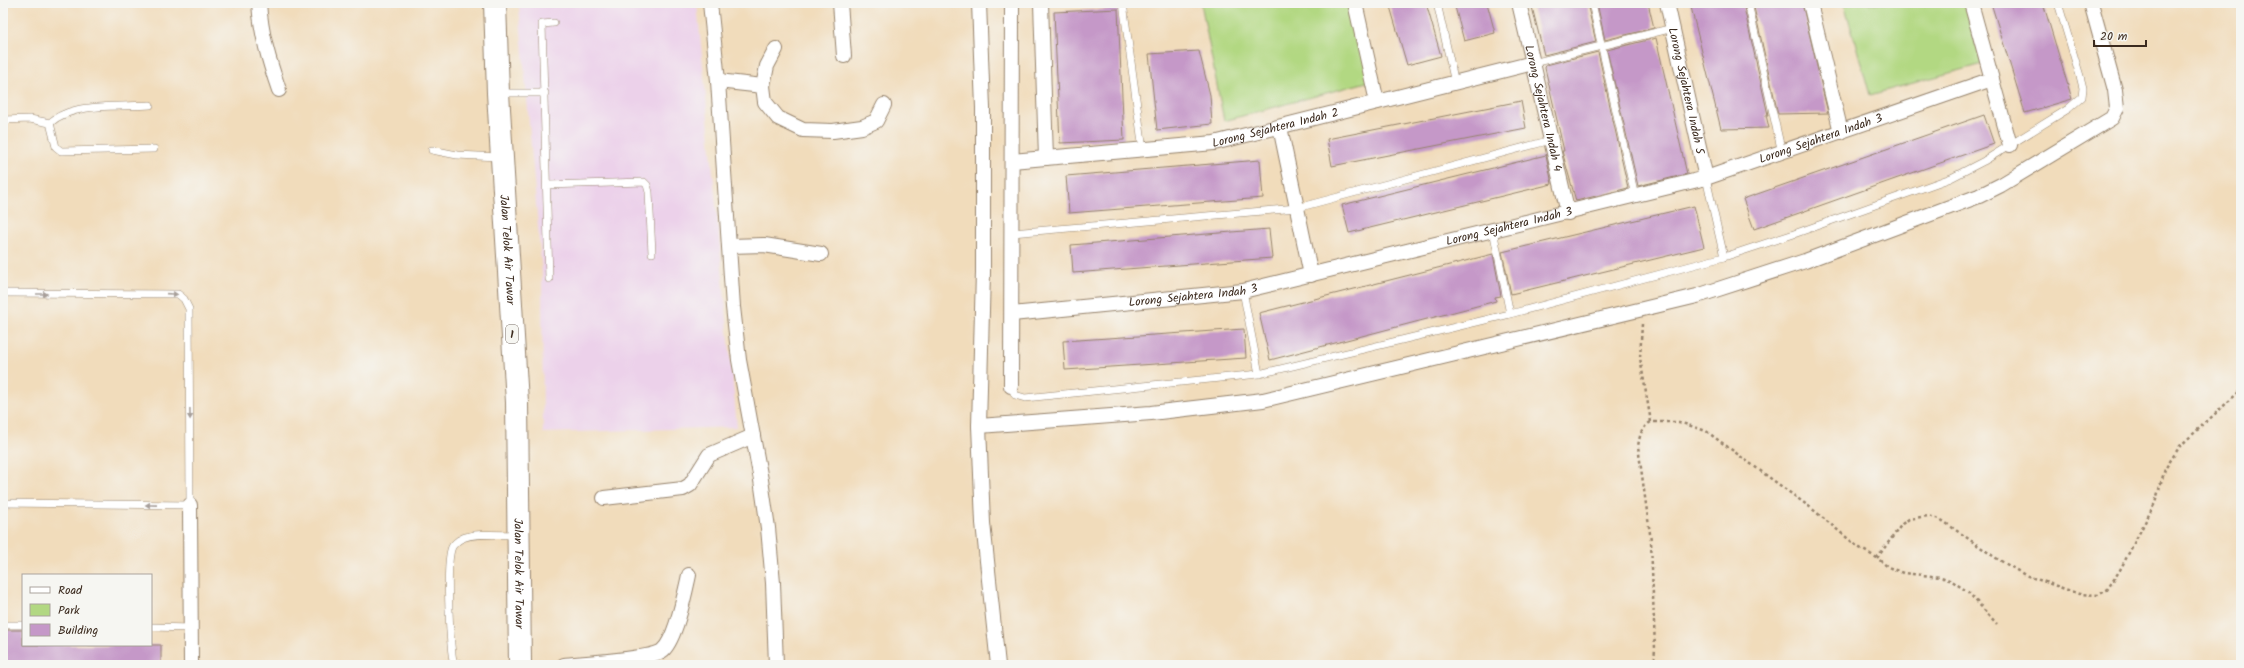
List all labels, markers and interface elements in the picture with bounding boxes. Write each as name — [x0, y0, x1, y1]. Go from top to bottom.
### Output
scale bar — [2094, 22, 2146, 48]
street label: Lorong Sejahtera Indah 5 — [1663, 26, 1710, 158]
text: 20 m — [2100, 27, 2128, 46]
street label: Lorong Sejahtera Indah 4 — [1519, 43, 1567, 174]
street label: Lorong Sejahtera Indah 2 — [1210, 103, 1341, 153]
street label: Lorong Sejahtera Indah 3 — [1756, 109, 1885, 169]
street label: Jalan Telok Air Tawar — [494, 194, 520, 306]
street label: Lorong Sejahtera Indah 3 — [1444, 202, 1575, 251]
street label: Lorong Sejahtera Indah 3 — [1128, 279, 1260, 312]
one-way arrow — [36, 290, 48, 297]
one-way arrow — [166, 291, 178, 298]
road number: 1 — [506, 325, 518, 343]
one-way arrow — [187, 408, 193, 421]
one-way arrow — [144, 502, 157, 508]
street label: Jalan Telok Air Tawar — [508, 518, 529, 630]
legend — [22, 574, 152, 646]
text: Road — [58, 581, 83, 600]
text: Park — [58, 601, 80, 620]
text: Building — [58, 621, 98, 640]

